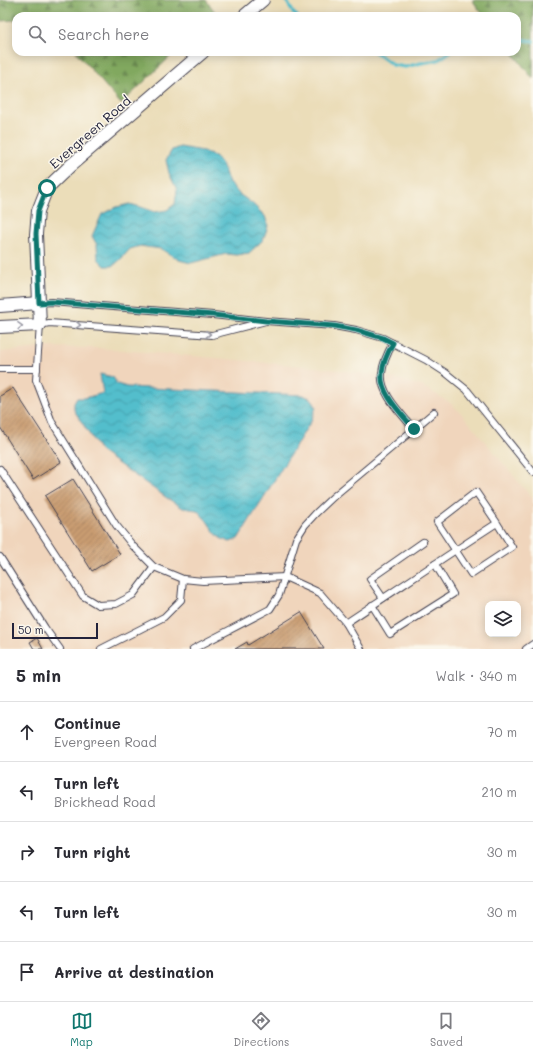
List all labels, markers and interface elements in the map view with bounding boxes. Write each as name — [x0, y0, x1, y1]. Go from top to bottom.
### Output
search box — [12, 12, 521, 56]
icon: search — [26, 23, 48, 45]
text: Search here — [58, 24, 149, 44]
street label: Evergreen Road — [45, 91, 134, 172]
route start — [38, 179, 56, 197]
one-way arrow — [75, 320, 81, 329]
one-way arrow — [17, 321, 23, 330]
one-way arrow — [205, 330, 211, 338]
route end — [405, 420, 423, 438]
map controls — [485, 601, 521, 637]
button: layers — [485, 601, 521, 637]
scale bar — [12, 621, 98, 640]
text: 50 m — [18, 622, 44, 637]
text: 5 min — [16, 664, 61, 686]
text: Walk · 340 m — [436, 667, 517, 684]
text: Continue — [54, 713, 121, 733]
icon: ahead — [16, 721, 38, 743]
text: 70 m — [487, 723, 517, 740]
text: Evergreen Road — [54, 733, 157, 750]
text: Turn left — [54, 773, 119, 793]
icon: left — [16, 781, 38, 803]
text: 210 m — [481, 783, 517, 800]
text: Brickhead Road — [54, 793, 155, 810]
icon: right — [16, 841, 38, 863]
text: Turn right — [54, 842, 131, 862]
text: 30 m — [487, 843, 517, 860]
icon: left — [16, 901, 38, 923]
text: Turn left — [54, 902, 119, 922]
text: 30 m — [487, 903, 517, 920]
icon: arrive — [16, 961, 38, 983]
text: Arrive at destination — [54, 962, 214, 982]
tab: Map — [70, 1010, 93, 1049]
tab: Directions — [233, 1010, 289, 1049]
tab: Saved — [430, 1010, 463, 1049]

